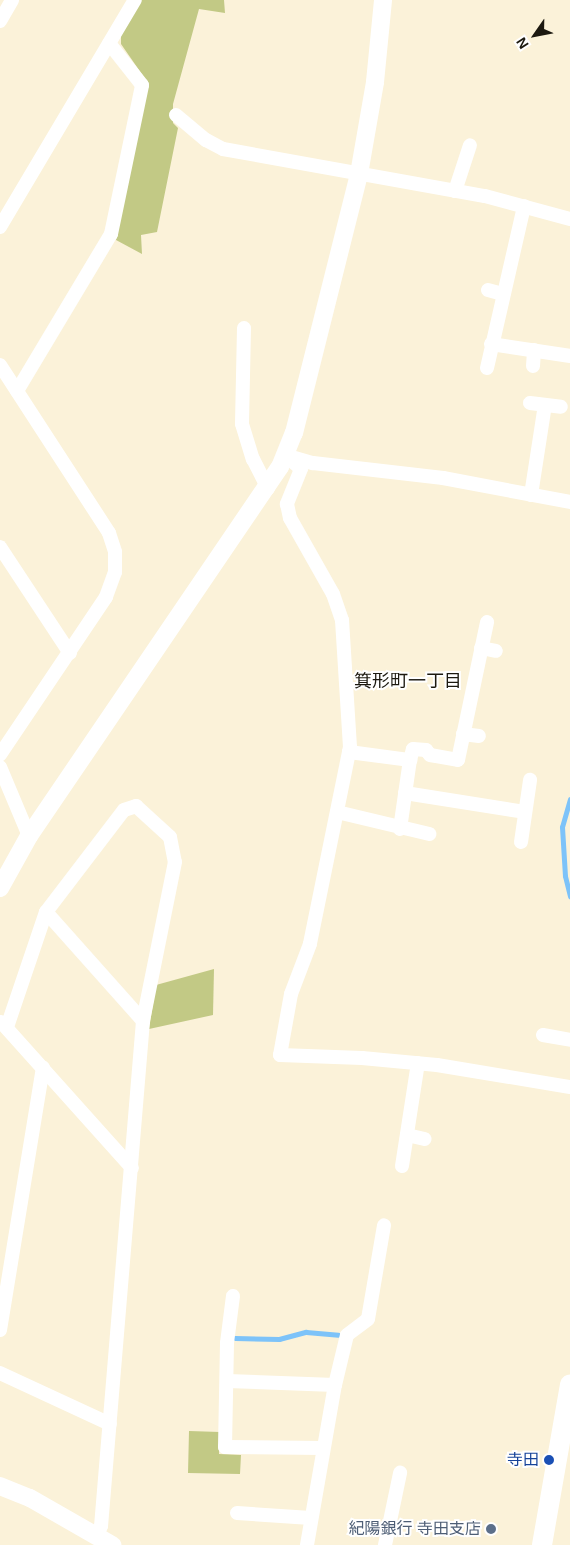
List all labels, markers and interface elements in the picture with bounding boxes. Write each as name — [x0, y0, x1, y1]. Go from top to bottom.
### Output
north arrow — [510, 10, 560, 60]
text: N — [513, 35, 532, 52]
district label: 箕形町一丁目 — [354, 670, 462, 692]
place label: 寺田 — [507, 1450, 539, 1470]
marker: 寺田 — [543, 1454, 555, 1466]
place label: 紀陽銀行 寺田支店 — [349, 1519, 481, 1539]
marker: 紀陽銀行 寺田支店 — [485, 1523, 497, 1535]

